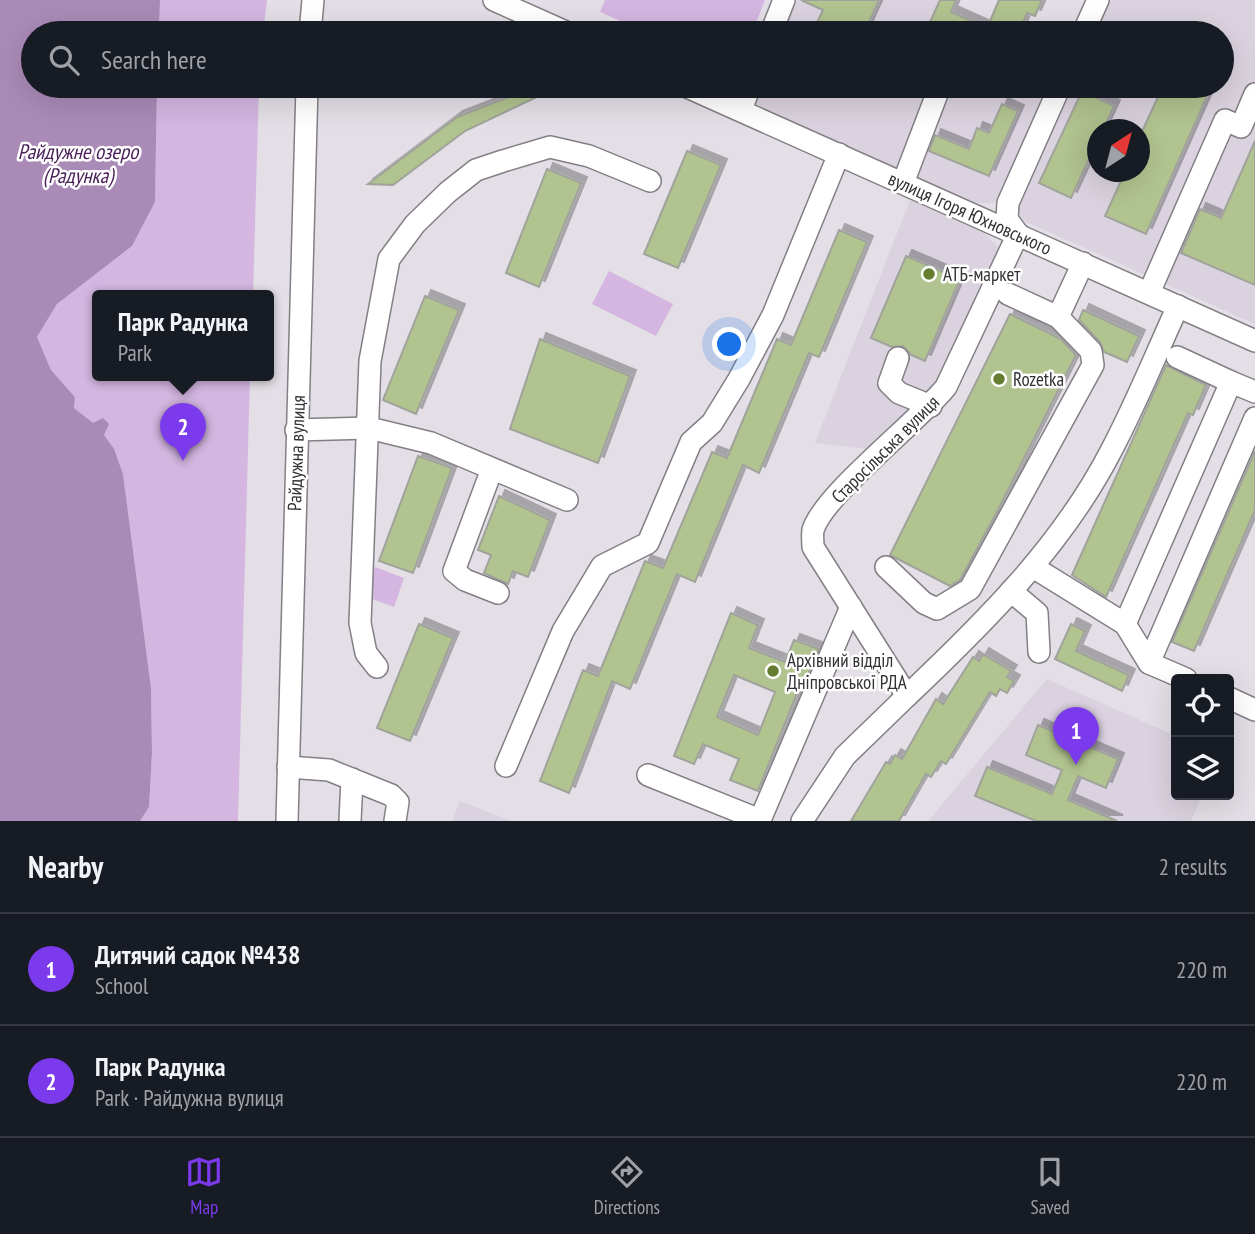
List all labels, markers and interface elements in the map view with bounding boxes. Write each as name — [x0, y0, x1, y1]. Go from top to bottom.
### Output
search box — [21, 21, 1234, 98]
icon: search — [45, 41, 83, 79]
text: Search here — [101, 43, 207, 76]
north arrow — [1087, 119, 1150, 182]
water label: Райдужне озеро (Радунка) — [18, 138, 140, 189]
street label: вулиця Ігоря Юхновського — [885, 166, 1055, 260]
place label: АТБ-маркет — [943, 262, 1021, 286]
marker: АТБ-маркет — [921, 266, 937, 282]
popup — [92, 290, 274, 381]
text: Парк Радунка — [118, 305, 248, 338]
your location — [712, 327, 746, 361]
text: Park — [118, 338, 152, 367]
place label: Rozetka — [1013, 367, 1064, 391]
marker: Rozetka — [991, 371, 1007, 387]
street label: Старосільська вулиця — [826, 390, 944, 508]
street label: Райдужна вулиця — [282, 395, 310, 511]
pin: 2 — [160, 403, 206, 461]
place label: Архівний відділ Дніпровської РДА — [787, 648, 907, 694]
marker: Архівний відділ Дніпровської РДА — [765, 663, 781, 679]
map controls — [1171, 674, 1234, 800]
button: locate — [1171, 674, 1234, 737]
pin: 1 — [1053, 707, 1099, 765]
button: layers — [1171, 737, 1234, 800]
text: Nearby — [28, 847, 103, 886]
text: 2 results — [1159, 852, 1227, 881]
text: Дитячий садок №438 — [95, 938, 301, 971]
text: 1 — [46, 955, 57, 984]
text: 220 m — [1176, 955, 1227, 984]
text: School — [95, 971, 148, 1000]
text: Парк Радунка — [95, 1050, 225, 1083]
text: 2 — [46, 1067, 57, 1096]
text: 220 m — [1176, 1067, 1227, 1096]
text: Park · Райдужна вулиця — [95, 1083, 284, 1112]
tab: Map — [185, 1153, 223, 1219]
tab: Directions — [594, 1153, 660, 1219]
tab: Saved — [1031, 1153, 1070, 1219]

